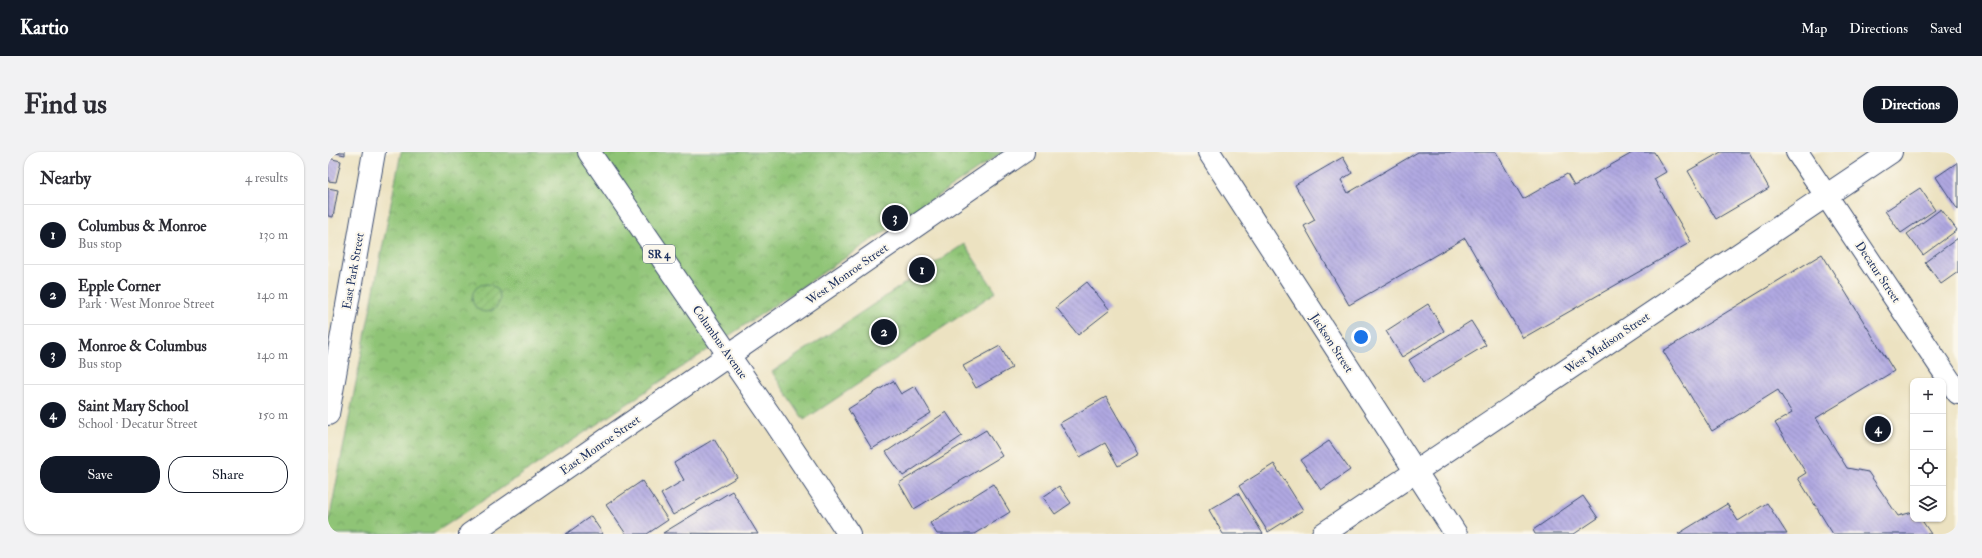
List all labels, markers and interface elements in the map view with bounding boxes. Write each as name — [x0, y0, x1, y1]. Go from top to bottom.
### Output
text: Kartio — [20, 16, 68, 40]
text: Map — [1801, 20, 1827, 37]
text: Directions — [1849, 20, 1908, 37]
text: Saved — [1930, 20, 1962, 37]
button: Directions — [1863, 86, 1958, 123]
text: Find us — [24, 87, 107, 122]
text: Nearby — [40, 168, 91, 189]
text: 4 results — [245, 170, 288, 186]
pin: 3 — [882, 203, 908, 233]
text: Columbus & Monroe — [78, 217, 207, 236]
text: 1 — [51, 227, 55, 243]
text: 130 m — [259, 227, 288, 243]
street label: East Park Street — [339, 232, 368, 311]
text: Bus stop — [78, 236, 122, 252]
street label: Decatur Street — [1852, 239, 1904, 306]
street label: West Monroe Street — [803, 240, 891, 309]
road number: SR 4 — [643, 245, 675, 263]
pin: 1 — [909, 255, 935, 285]
text: Epple Corner — [78, 277, 160, 296]
text: 2 — [50, 287, 56, 303]
text: 140 m — [257, 287, 288, 303]
text: Park · West Monroe Street — [78, 296, 214, 312]
street label: Columbus Avenue — [689, 303, 751, 382]
street label: West Madison Street — [1561, 309, 1653, 378]
street label: Jackson Street — [1306, 310, 1356, 376]
pin: 2 — [871, 317, 897, 347]
your location — [1351, 327, 1371, 347]
text: Monroe & Columbus — [78, 337, 207, 356]
text: 3 — [51, 347, 56, 363]
text: 140 m — [257, 347, 288, 363]
text: Bus stop — [78, 356, 122, 372]
map controls — [1910, 378, 1946, 522]
button: + — [1910, 378, 1946, 414]
text: Saint Mary School — [78, 397, 189, 416]
text: 4 — [49, 407, 57, 423]
text: 150 m — [258, 407, 288, 423]
street label: East Monroe Street — [557, 412, 643, 479]
pin: 4 — [1865, 414, 1891, 444]
button: − — [1910, 414, 1946, 450]
text: School · Decatur Street — [78, 416, 198, 432]
button: locate — [1910, 450, 1946, 486]
button: Save — [40, 456, 160, 493]
button: Share — [168, 456, 288, 493]
button: layers — [1910, 486, 1946, 522]

